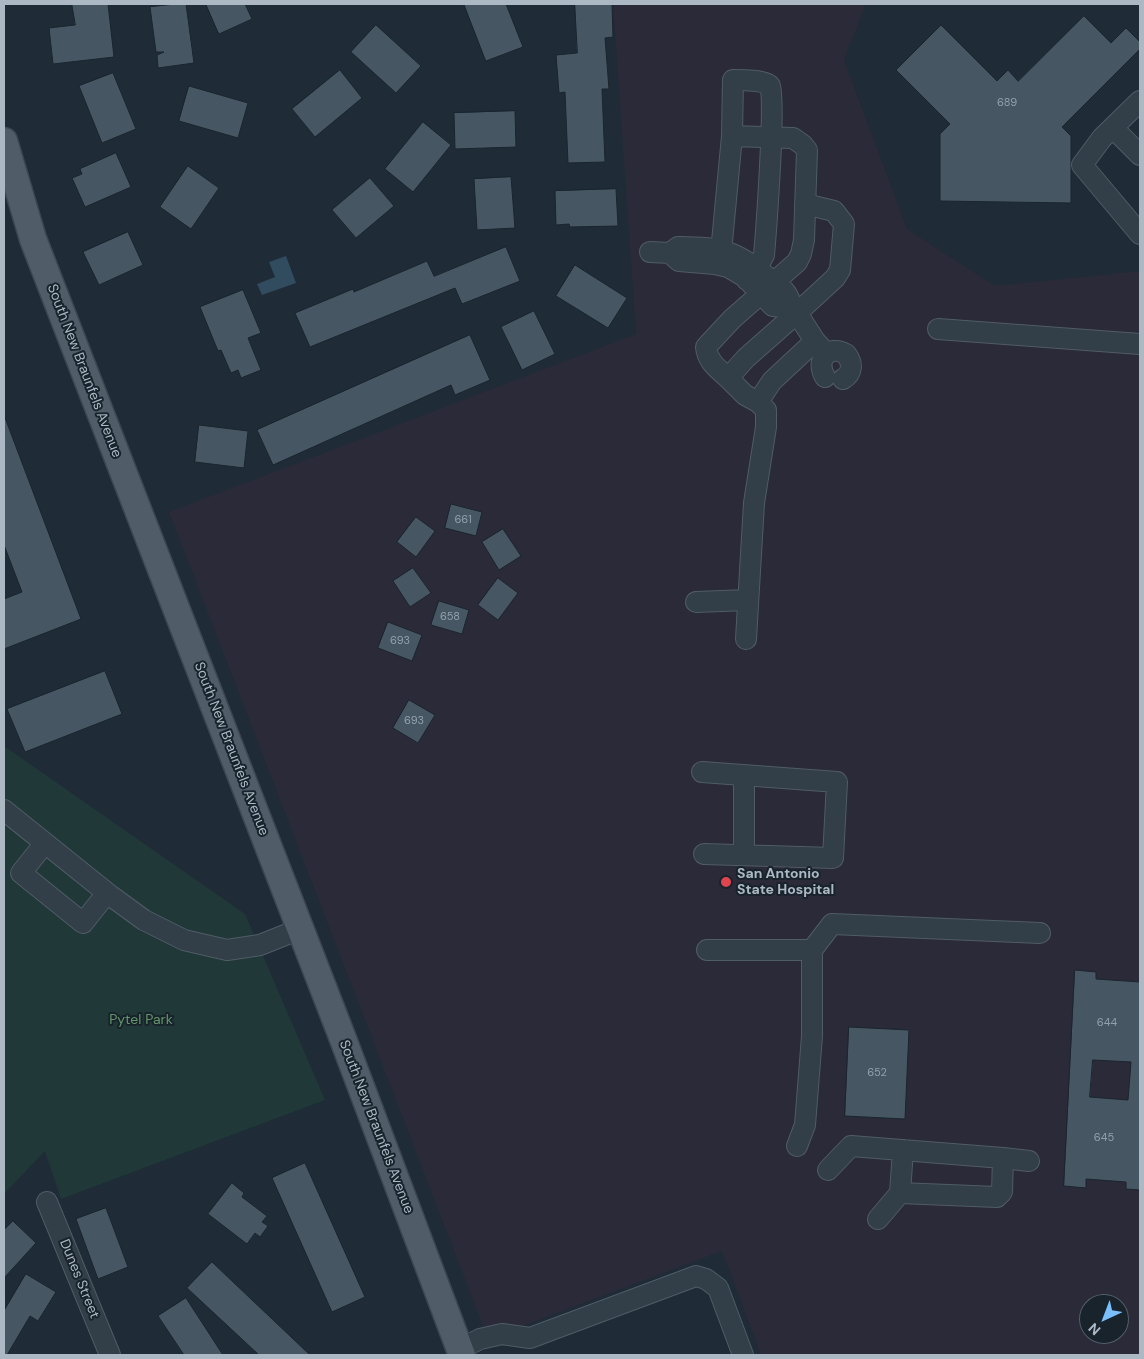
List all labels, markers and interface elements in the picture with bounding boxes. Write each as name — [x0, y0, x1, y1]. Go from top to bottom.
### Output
house number: 689 — [997, 96, 1017, 110]
street label: South New Braunfels Avenue — [43, 282, 125, 460]
house number: 661 — [454, 513, 472, 527]
house number: 658 — [440, 610, 460, 624]
house number: 693 — [390, 634, 410, 648]
street label: South New Braunfels Avenue — [190, 660, 272, 838]
house number: 693 — [404, 714, 424, 728]
place label: San Antonio State Hospital — [737, 866, 834, 899]
marker: San Antonio State Hospital — [719, 875, 733, 889]
park label: Pytel Park — [109, 1012, 173, 1028]
house number: 644 — [1097, 1016, 1117, 1030]
street label: South New Braunfels Avenue — [335, 1038, 417, 1216]
house number: 652 — [867, 1066, 887, 1080]
house number: 645 — [1094, 1131, 1114, 1145]
street label: Dunes Street — [55, 1237, 103, 1321]
north arrow — [1079, 1294, 1129, 1344]
text: N — [1085, 1319, 1104, 1339]

